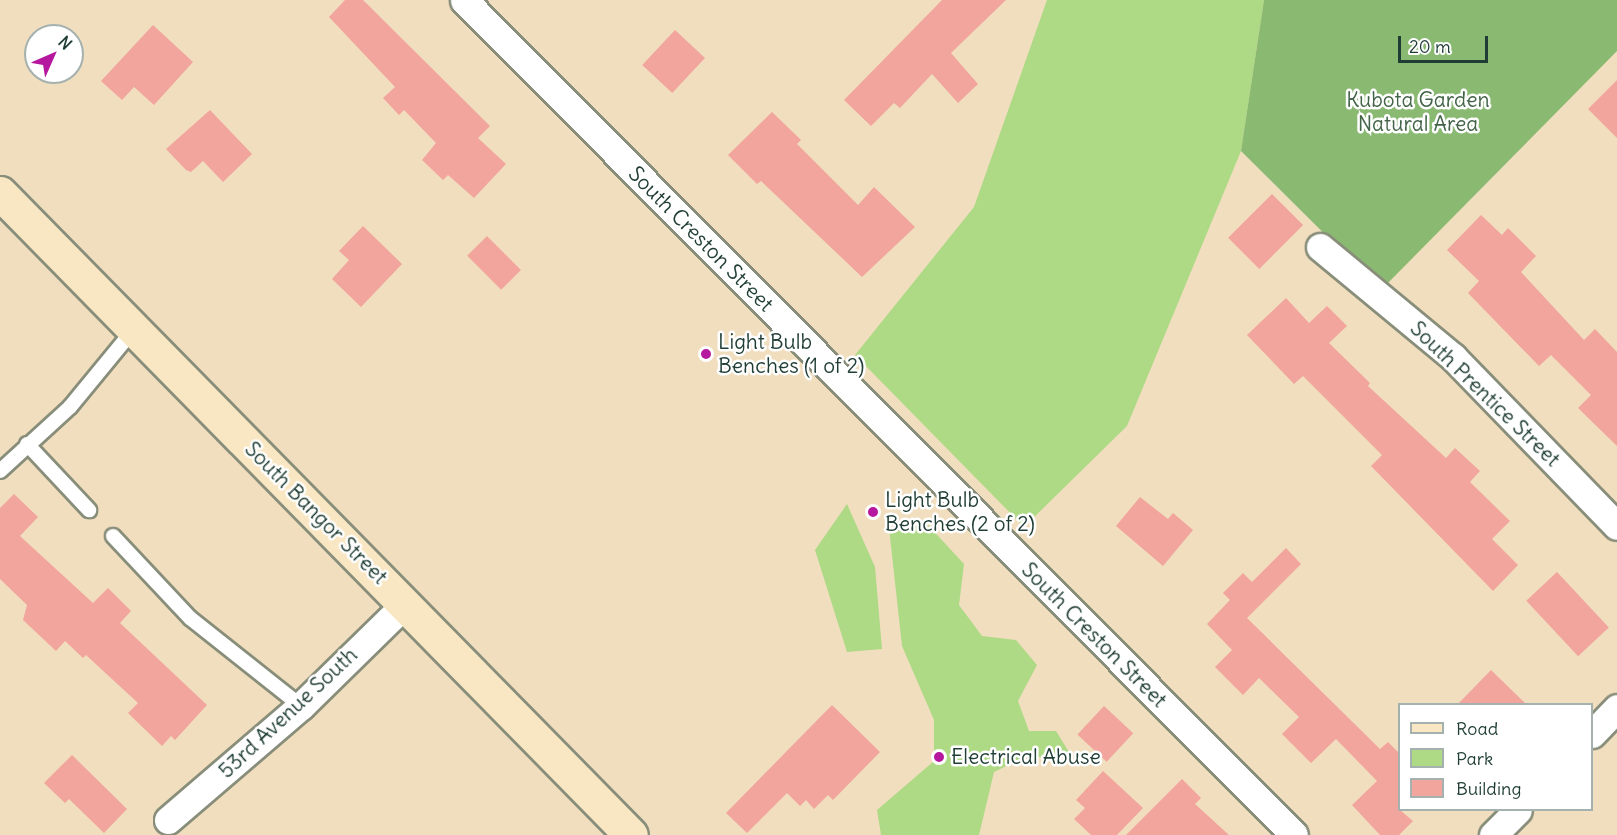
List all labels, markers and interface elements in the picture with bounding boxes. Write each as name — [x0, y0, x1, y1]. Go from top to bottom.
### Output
north arrow — [24, 24, 84, 84]
scale bar — [1401, 24, 1491, 62]
text: N — [54, 32, 76, 54]
text: 20 m — [1409, 35, 1451, 58]
park label: Kubota Garden Natural Area — [1346, 87, 1490, 137]
street label: South Creston Street — [623, 161, 779, 317]
street label: South Prentice Street — [1405, 316, 1565, 472]
place label: Light Bulb Benches (1 of 2) — [718, 329, 864, 379]
marker: Light Bulb Benches (1 of 2) — [699, 347, 713, 361]
street label: South Bangor Street — [240, 437, 392, 589]
place label: Light Bulb Benches (2 of 2) — [885, 487, 1035, 537]
marker: Light Bulb Benches (2 of 2) — [866, 505, 880, 519]
street label: South Creston Street — [1016, 557, 1172, 713]
street label: 53rd Avenue South — [214, 642, 362, 784]
legend — [1398, 703, 1593, 811]
text: Road — [1456, 717, 1498, 740]
place label: Electrical Abuse — [951, 744, 1101, 770]
text: Park — [1456, 747, 1493, 770]
marker: Electrical Abuse — [932, 750, 946, 764]
text: Building — [1456, 777, 1521, 800]

